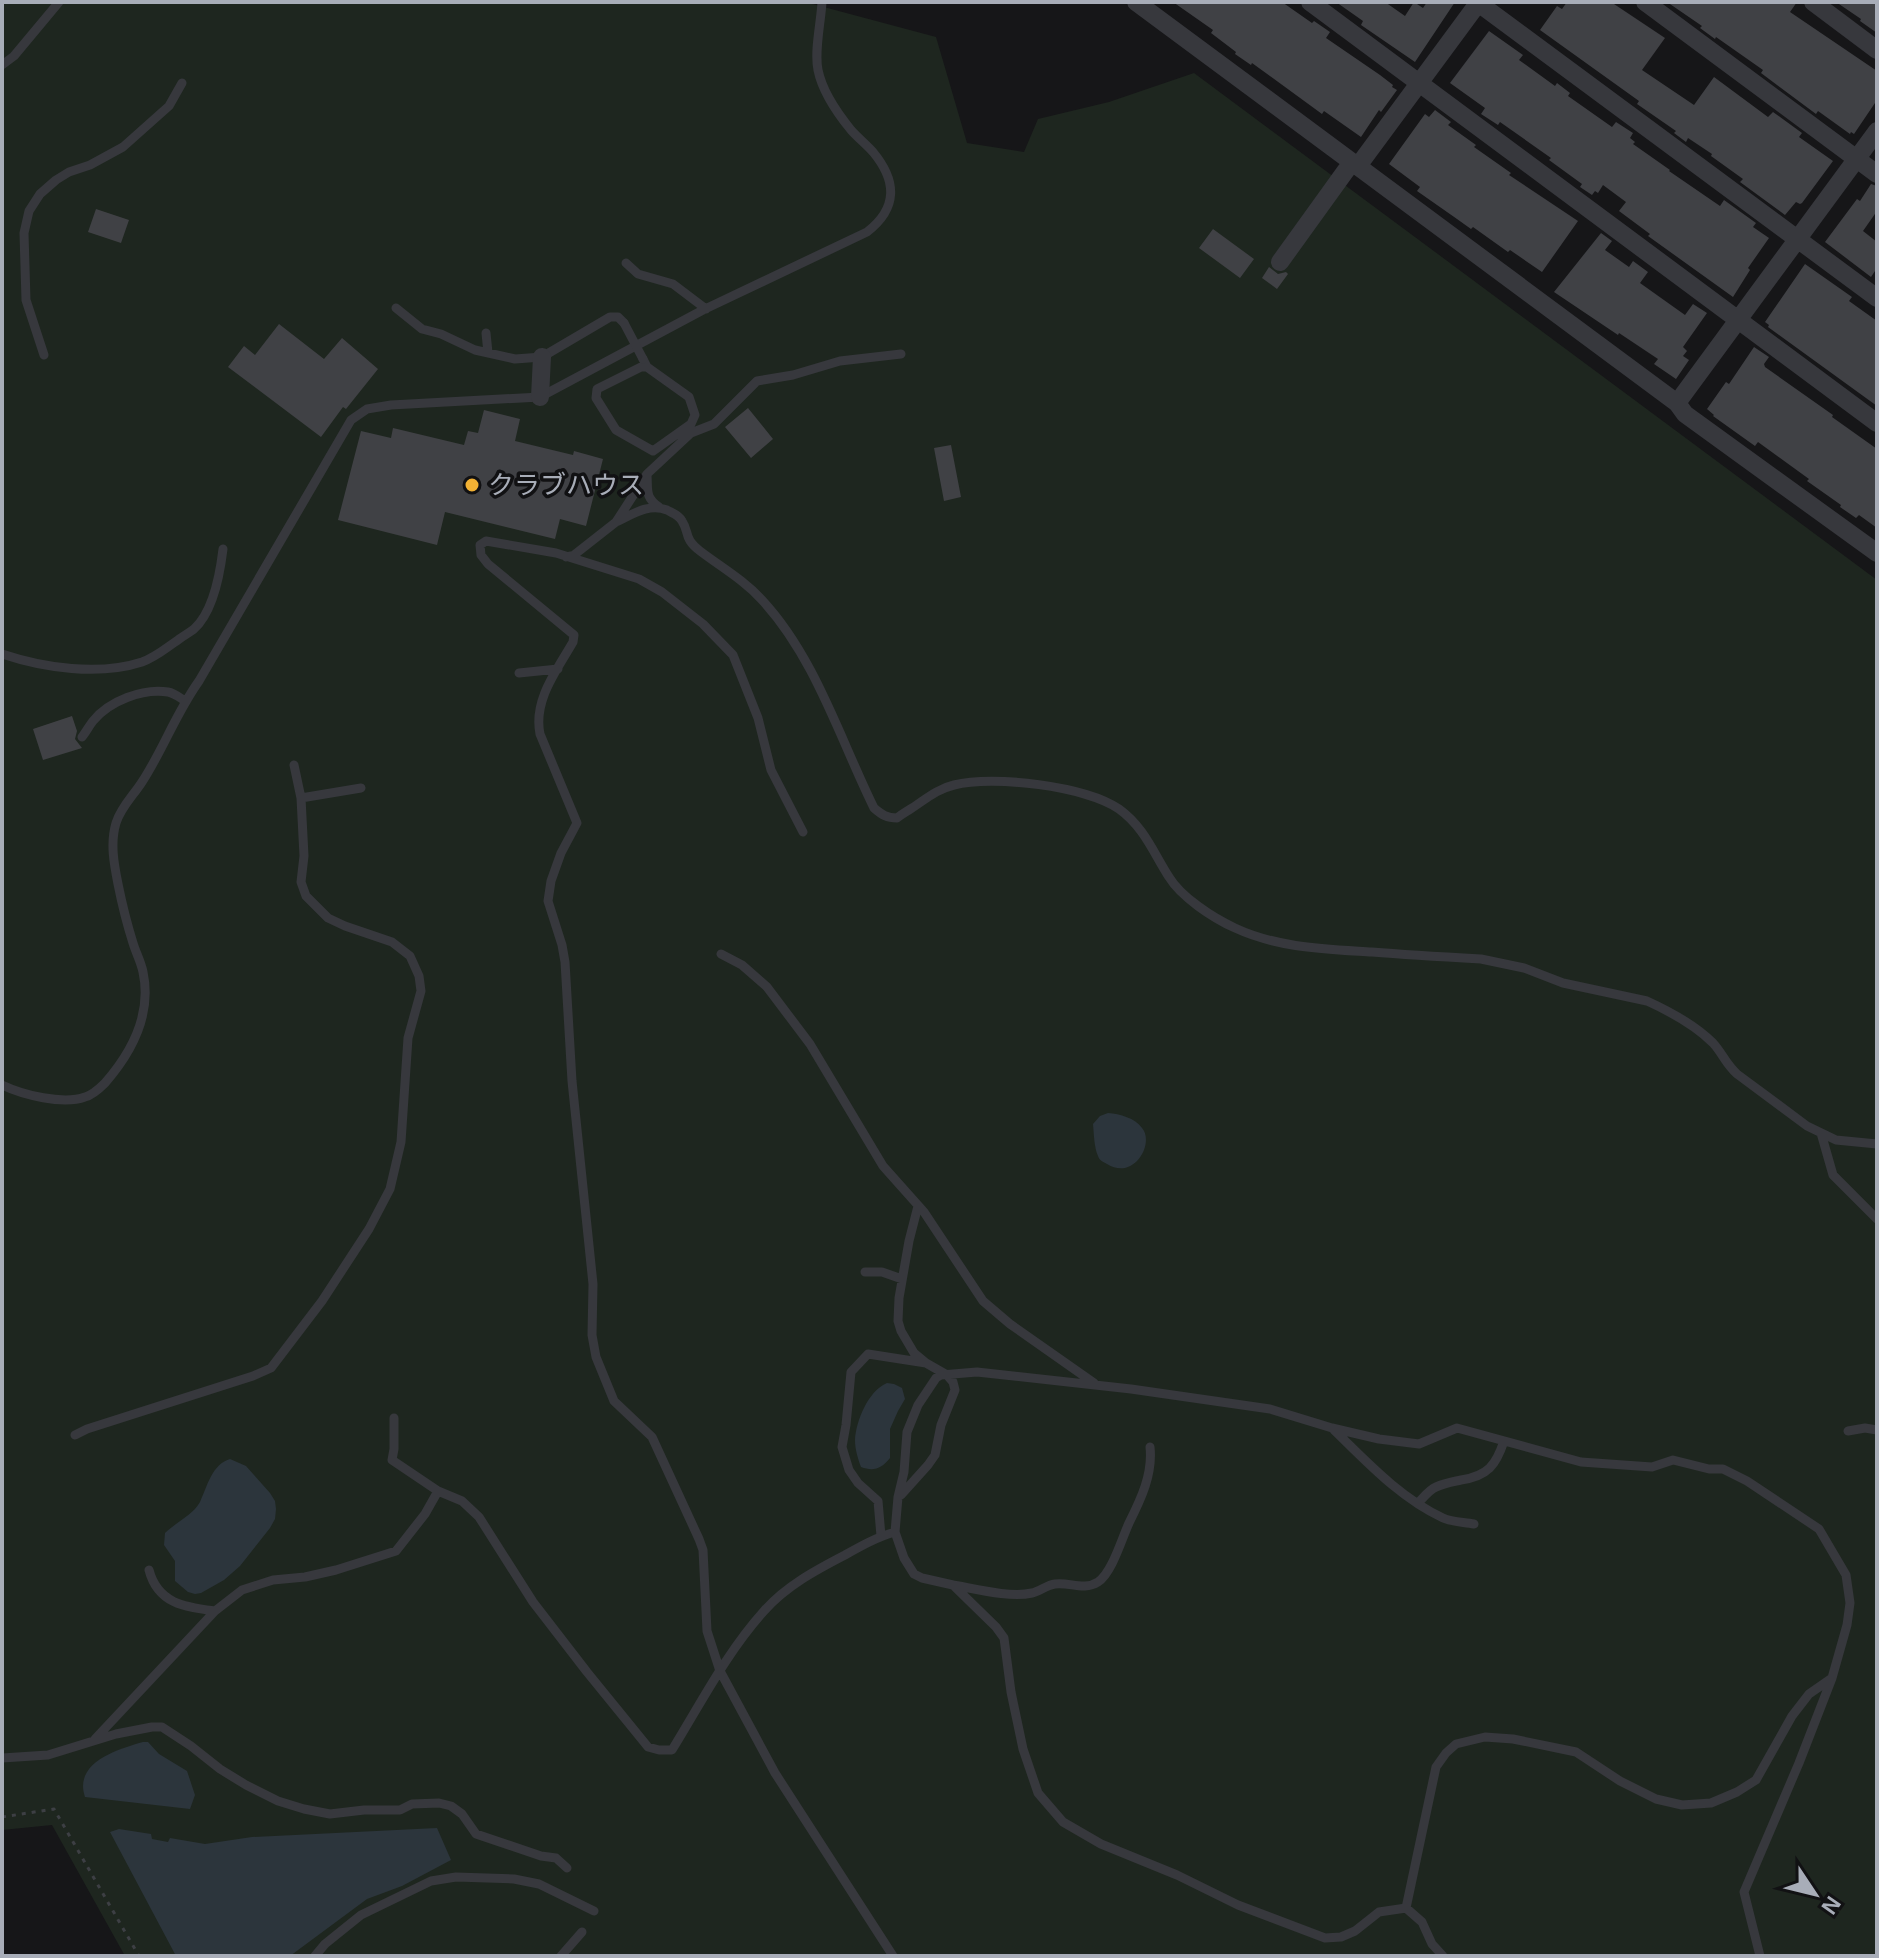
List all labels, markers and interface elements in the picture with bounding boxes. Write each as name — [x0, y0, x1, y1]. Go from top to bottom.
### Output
place label: クラブハウス — [488, 470, 644, 500]
marker: クラブハウス — [463, 476, 481, 494]
north arrow — [1775, 1854, 1855, 1934]
text: N — [1816, 1892, 1846, 1919]

